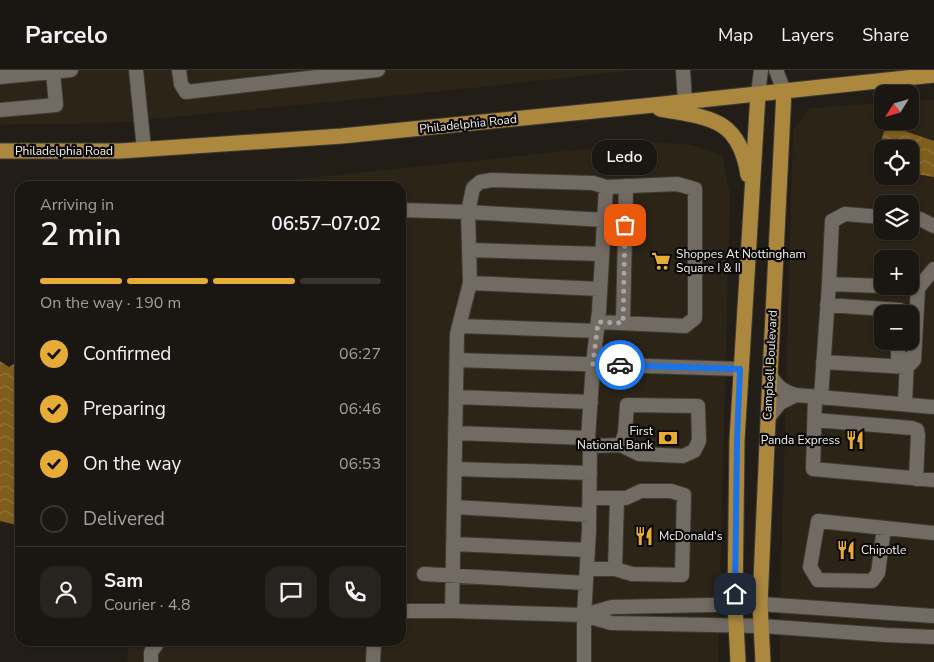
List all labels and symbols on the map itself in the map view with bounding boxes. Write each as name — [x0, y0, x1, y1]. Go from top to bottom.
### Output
north arrow — [874, 85, 919, 130]
street label: Philadelphia Road — [418, 111, 518, 137]
callout: Ledo — [592, 140, 658, 175]
street label: Philadelphia Road — [15, 143, 113, 159]
pin — [604, 204, 646, 246]
place label: Shoppes At Nottingham Square I & II — [676, 246, 806, 276]
supermarket icon: Shoppes At Nottingham Square I & II — [650, 250, 672, 272]
street label: Campbell Boulevard — [759, 310, 781, 420]
courier — [595, 340, 645, 390]
place label: First National Bank — [577, 423, 654, 453]
bank icon: First National Bank — [657, 427, 679, 449]
restaurant icon: Panda Express — [844, 429, 866, 451]
place label: Panda Express — [761, 432, 840, 448]
restaurant icon: McDonald's — [633, 525, 655, 547]
place label: McDonald's — [659, 528, 723, 544]
restaurant icon: Chipotle — [835, 539, 857, 561]
place label: Chipotle — [861, 542, 906, 558]
pin — [714, 573, 756, 615]

